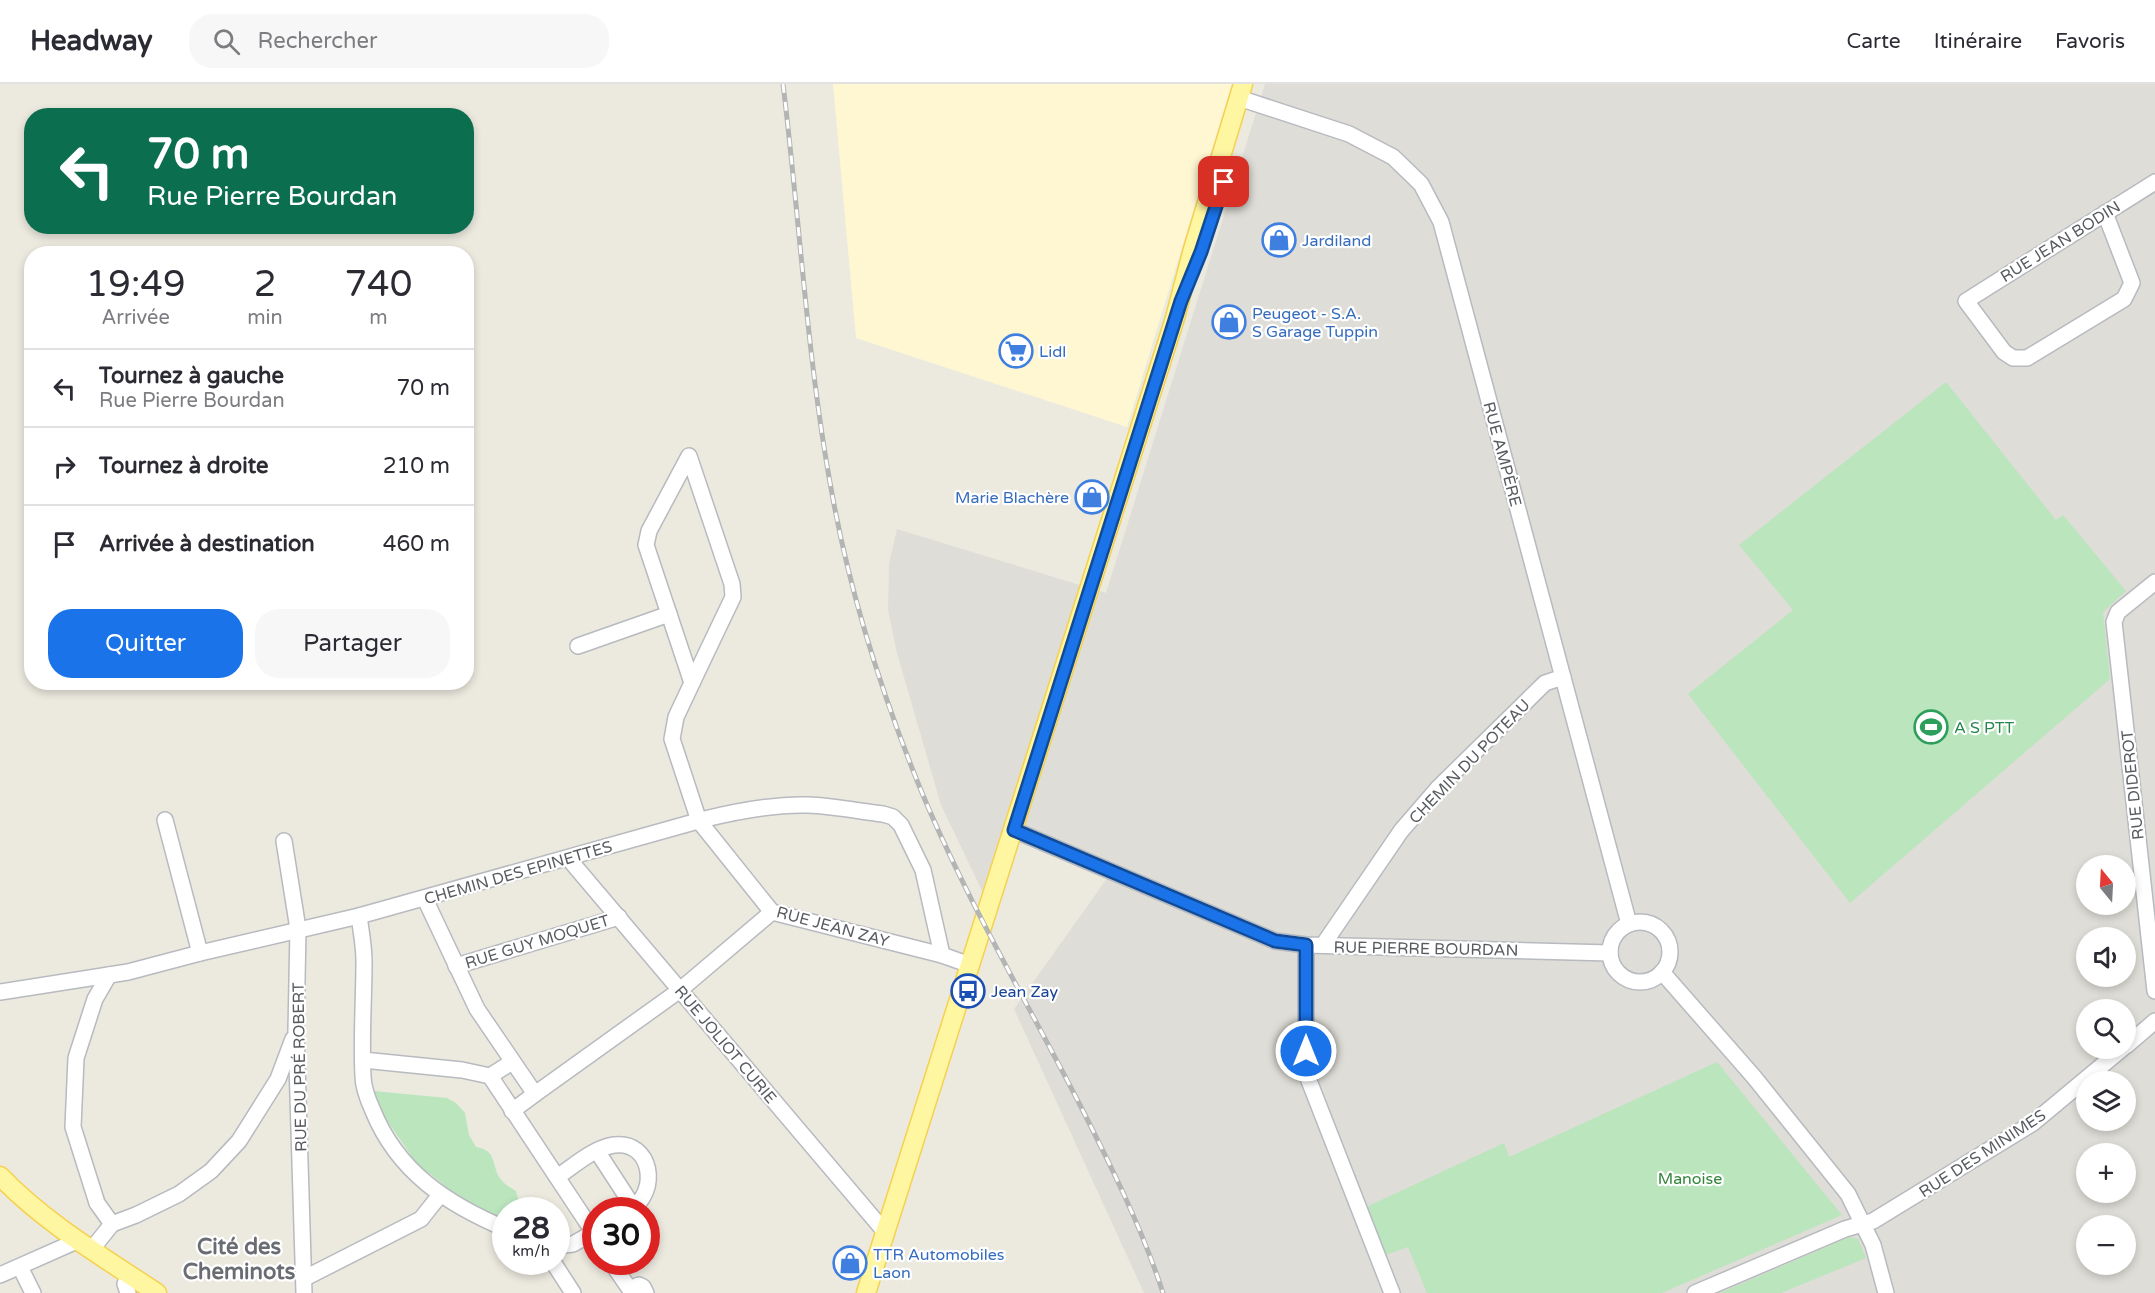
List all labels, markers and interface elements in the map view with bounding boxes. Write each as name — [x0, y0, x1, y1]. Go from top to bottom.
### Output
search box — [189, 14, 609, 68]
text: Headway — [30, 24, 153, 58]
icon: search — [210, 25, 243, 58]
text: Rechercher — [258, 28, 377, 54]
text: Carte — [1847, 29, 1901, 54]
text: Itinéraire — [1934, 29, 2022, 54]
text: Favoris — [2055, 29, 2125, 54]
text: 70 m — [147, 129, 249, 180]
icon: left — [48, 132, 126, 210]
pin — [1198, 156, 1249, 207]
icon: arrive — [1207, 165, 1240, 198]
text: Rue Pierre Bourdan — [147, 180, 398, 213]
street label: RUE JEAN BODIN — [1997, 197, 2124, 287]
shop icon: Jardiland — [1261, 222, 1297, 258]
place label: Jardiland — [1302, 231, 1371, 251]
text: 19:49 — [86, 263, 186, 306]
text: 2 — [254, 263, 276, 306]
text: 740 — [344, 263, 412, 306]
shop icon: Peugeot - S.A. S Garage Tuppin — [1211, 304, 1247, 340]
place label: Peugeot - S.A. S Garage Tuppin — [1252, 304, 1378, 342]
text: Arrivée — [102, 306, 170, 330]
text: min — [247, 306, 283, 330]
text: m — [369, 306, 388, 330]
supermarket icon: Lidl — [998, 333, 1034, 369]
place label: Lidl — [1039, 342, 1066, 362]
text: Tournez à gauche — [99, 363, 284, 389]
icon: left — [48, 372, 81, 405]
text: 70 m — [396, 375, 450, 401]
text: Rue Pierre Bourdan — [99, 389, 285, 413]
street label: RUE AMPÈRE — [1478, 400, 1526, 509]
icon: right — [48, 450, 81, 483]
text: Tournez à droite — [99, 453, 268, 479]
text: 210 m — [383, 453, 450, 479]
shop icon: Marie Blachère — [1074, 479, 1110, 515]
place label: Marie Blachère — [955, 488, 1069, 508]
icon: arrive — [48, 528, 81, 561]
text: Arrivée à destination — [99, 531, 315, 557]
text: 460 m — [383, 531, 450, 557]
button: Quitter — [48, 609, 243, 678]
button: Partager — [255, 609, 450, 678]
street label: CHEMIN DU POTEAU — [1405, 695, 1534, 828]
sports icon: A S PTT — [1913, 709, 1949, 745]
place label: A S PTT — [1954, 718, 2015, 738]
street label: RUE DIDEROT — [2117, 729, 2149, 841]
street label: CHEMIN DES EPINETTES — [422, 836, 615, 909]
north arrow — [2076, 855, 2136, 915]
map controls — [2076, 855, 2136, 1275]
street label: RUE JEAN ZAY — [774, 902, 891, 952]
street label: RUE GUY MOQUET — [463, 910, 612, 973]
button: sound — [2076, 927, 2136, 987]
street label: RUE PIERRE BOURDAN — [1333, 937, 1519, 961]
bus stop icon: Jean Zay — [950, 973, 986, 1009]
street label: RUE DU PRÉ ROBERT — [289, 982, 311, 1152]
street label: RUE JOLIOT CURIE — [670, 982, 780, 1108]
place label: Jean Zay — [991, 982, 1058, 1002]
button: search — [2076, 999, 2136, 1059]
position arrow — [1274, 1019, 1338, 1083]
button: layers — [2076, 1071, 2136, 1131]
street label: RUE DES MINIMES — [1915, 1105, 2050, 1202]
button: + — [2076, 1143, 2136, 1203]
park label: Manoise — [1658, 1169, 1722, 1189]
speed limit sign: 30 — [582, 1197, 660, 1275]
text: 28 — [512, 1210, 550, 1247]
button: − — [2076, 1215, 2136, 1275]
district label: Cité des Cheminots — [183, 1234, 296, 1285]
text: km/h — [512, 1242, 550, 1260]
shop icon: TTR Automobiles Laon — [832, 1245, 868, 1281]
place label: TTR Automobiles Laon — [873, 1245, 1004, 1283]

